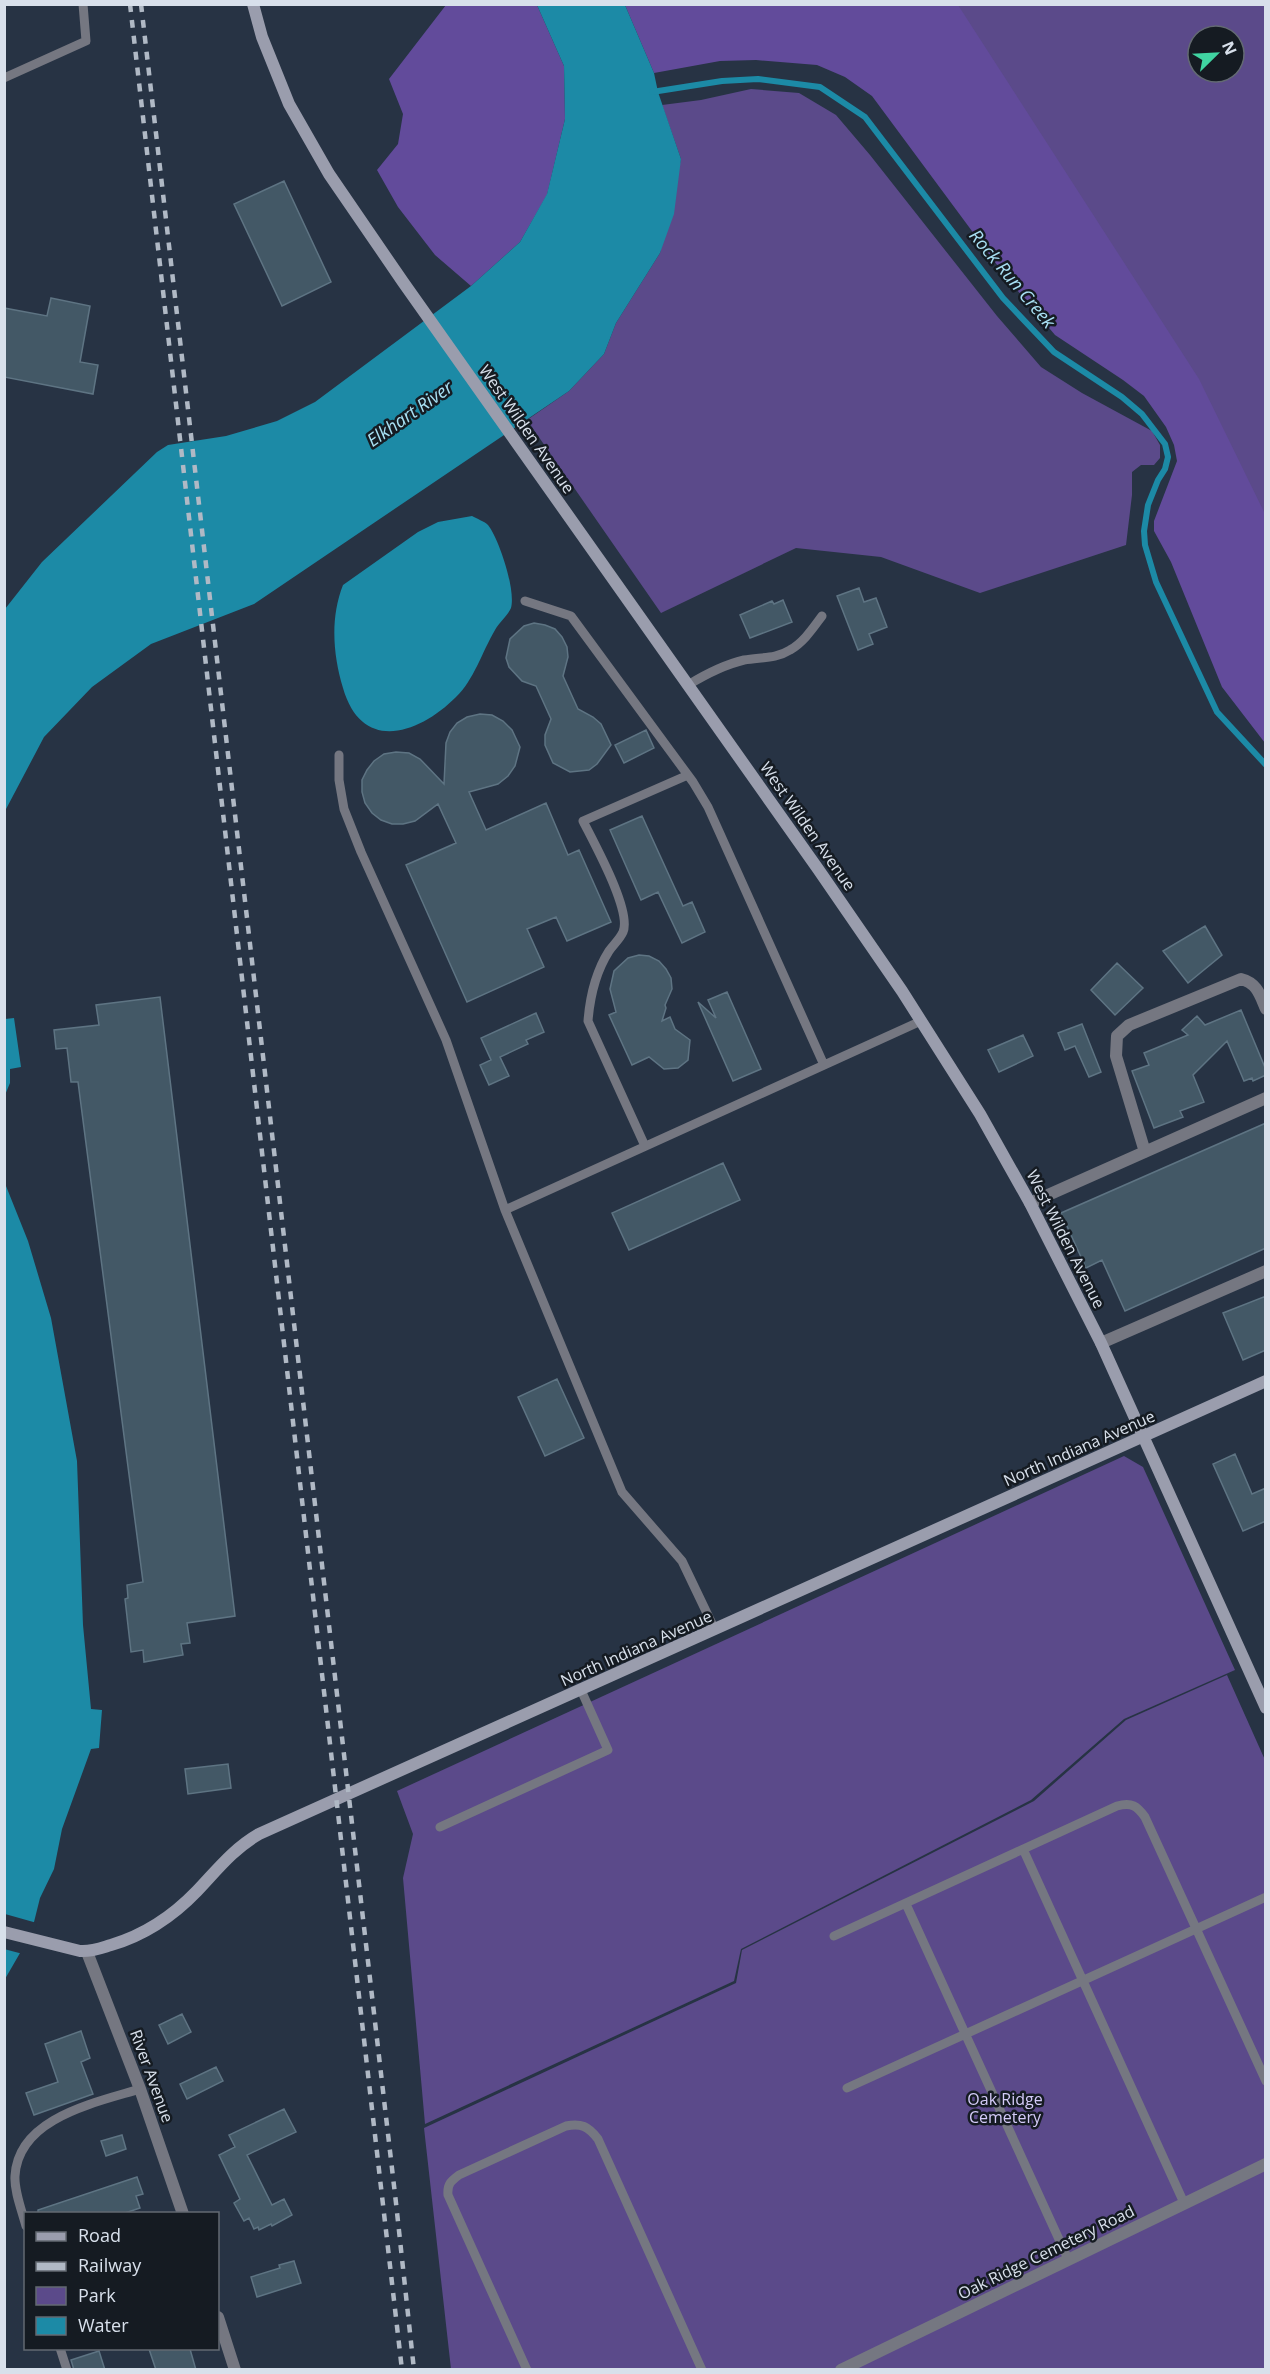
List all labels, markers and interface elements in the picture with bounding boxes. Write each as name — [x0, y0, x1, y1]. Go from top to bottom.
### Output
north arrow — [1186, 24, 1246, 84]
text: N — [1217, 37, 1242, 58]
water label: Rock Run Creek — [964, 224, 1062, 334]
street label: West Wilden Avenue — [474, 360, 580, 498]
water label: Elkhart River — [362, 374, 458, 452]
street label: West Wilden Avenue — [755, 757, 861, 895]
street label: West Wilden Avenue — [1022, 1166, 1110, 1312]
street label: North Indiana Avenue — [1000, 1405, 1158, 1491]
street label: North Indiana Avenue — [557, 1605, 715, 1691]
street label: River Avenue — [125, 2027, 179, 2125]
park label: Oak Ridge Cemetery — [967, 2088, 1043, 2128]
street label: Oak Ridge Cemetery Road — [954, 2200, 1138, 2304]
legend — [24, 2212, 219, 2350]
text: Road — [78, 2223, 121, 2247]
text: Railway — [78, 2253, 142, 2277]
text: Park — [78, 2283, 116, 2307]
text: Water — [78, 2313, 129, 2337]

